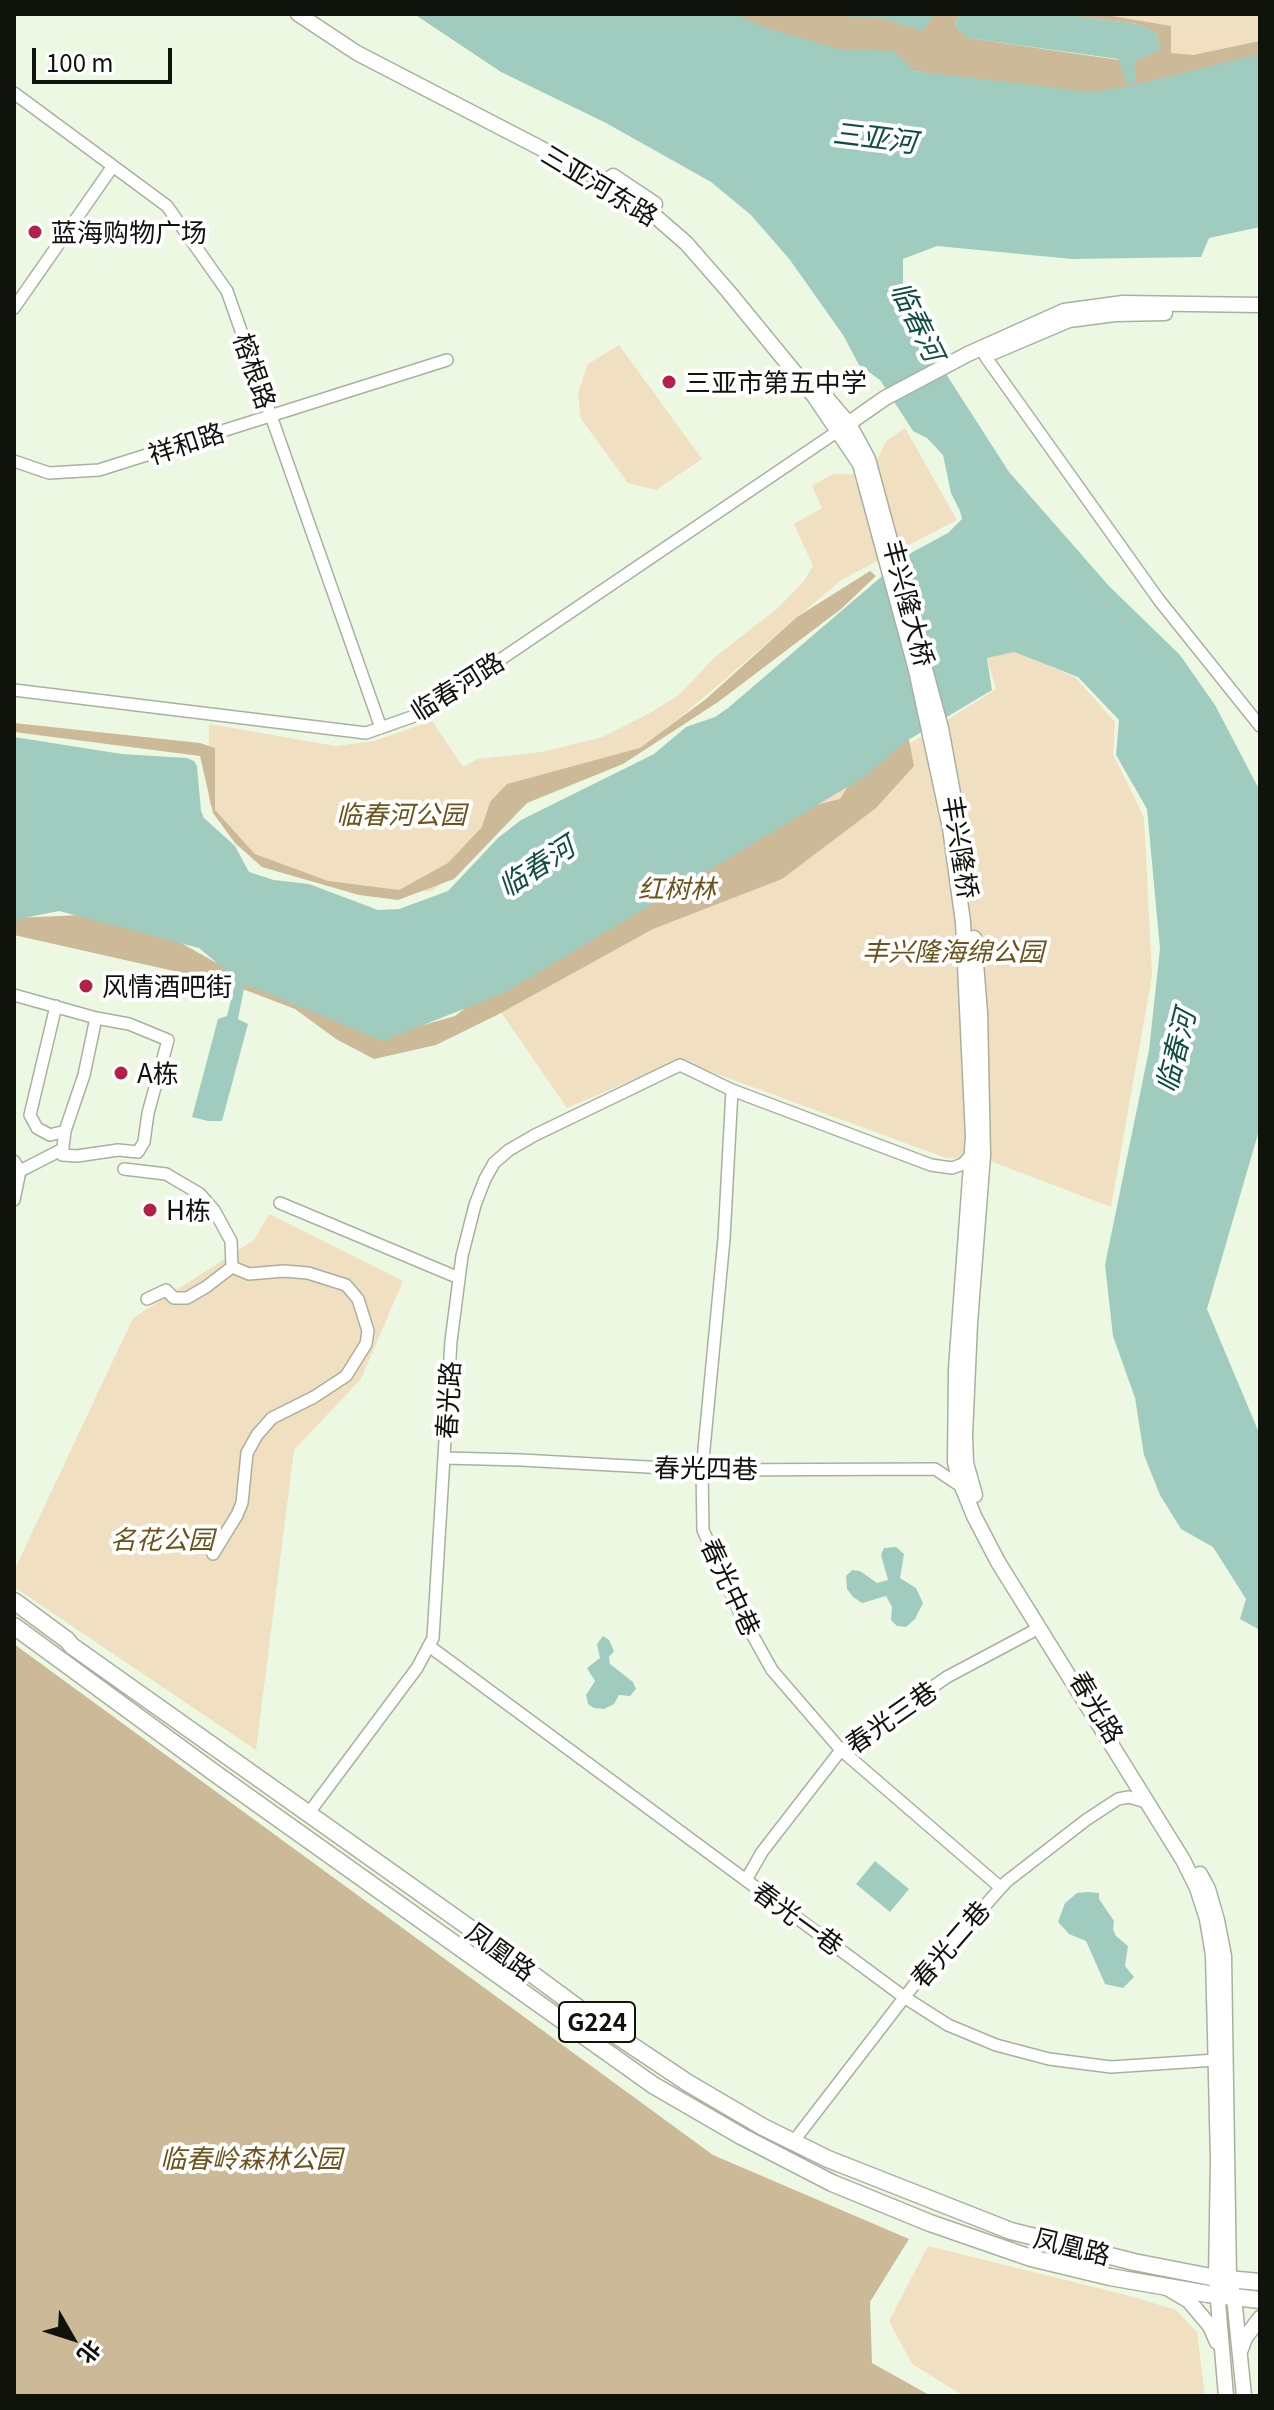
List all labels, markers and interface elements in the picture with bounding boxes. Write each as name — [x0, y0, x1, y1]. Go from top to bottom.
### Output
scale bar — [36, 32, 176, 82]
text: 100 m — [46, 44, 114, 79]
water label: 三亚河 — [831, 115, 919, 159]
street label: 三亚河东路 — [536, 138, 664, 232]
place label: 蓝海购物广场 — [51, 216, 207, 248]
marker: 蓝海购物广场 — [26, 223, 44, 241]
water label: 临春河 — [884, 276, 952, 366]
street label: 榕根路 — [228, 329, 282, 413]
place label: 三亚市第五中学 — [685, 366, 867, 398]
marker: 三亚市第五中学 — [660, 373, 678, 391]
street label: 祥和路 — [144, 416, 228, 470]
street label: 丰兴隆大桥 — [877, 536, 941, 670]
street label: 临春河路 — [405, 645, 509, 727]
street label: 丰兴隆桥 — [937, 793, 985, 901]
park label: 临春河公园 — [336, 798, 466, 830]
water label: 临春河 — [492, 829, 580, 903]
park label: 红树林 — [638, 872, 716, 904]
park label: 丰兴隆海绵公园 — [862, 935, 1044, 967]
place label: 风情酒吧街 — [102, 970, 232, 1002]
marker: 风情酒吧街 — [77, 977, 95, 995]
water label: 临春河 — [1149, 1006, 1201, 1096]
place label: A栋 — [137, 1057, 179, 1089]
marker: A栋 — [112, 1064, 130, 1082]
place label: H栋 — [166, 1194, 211, 1226]
marker: H栋 — [141, 1201, 159, 1219]
street label: 春光路 — [430, 1360, 466, 1440]
street label: 春光四巷 — [654, 1451, 758, 1485]
park label: 名花公园 — [110, 1523, 214, 1555]
street label: 春光中巷 — [695, 1533, 767, 1641]
street label: 春光路 — [1064, 1666, 1130, 1748]
street label: 春光三巷 — [839, 1674, 943, 1760]
street label: 春光一巷 — [747, 1875, 849, 1961]
street label: 春光二巷 — [904, 1895, 996, 1993]
street label: 凤凰路 — [460, 1915, 542, 1987]
road number: G224 — [559, 2002, 635, 2042]
park label: 临春岭森林公园 — [160, 2142, 342, 2174]
street label: 凤凰路 — [1030, 2221, 1114, 2271]
north arrow — [32, 2298, 112, 2378]
text: 北 — [71, 2334, 110, 2372]

